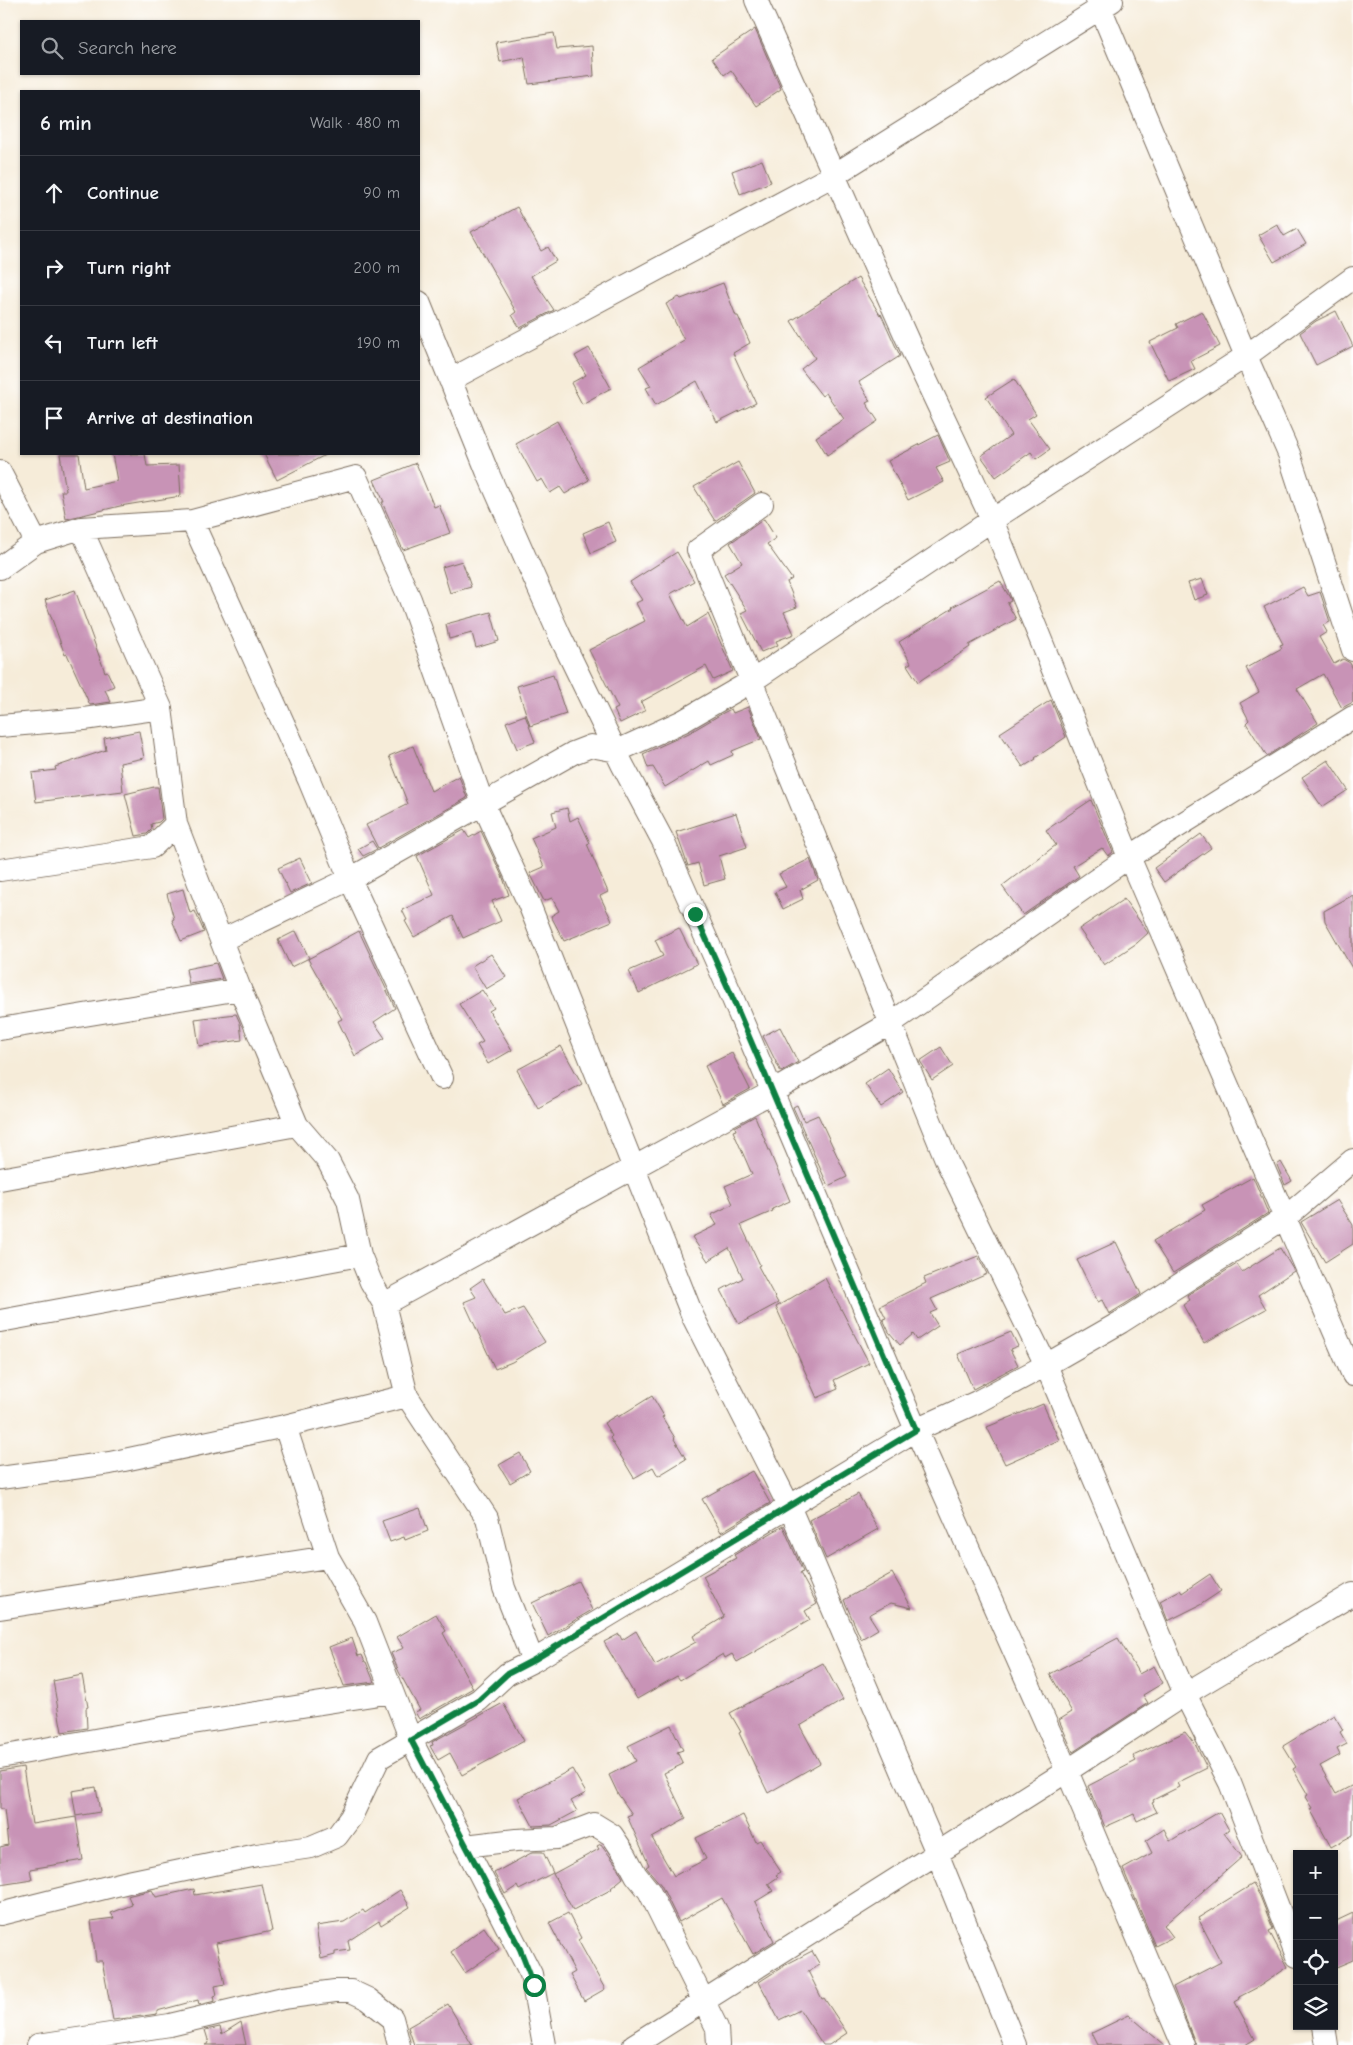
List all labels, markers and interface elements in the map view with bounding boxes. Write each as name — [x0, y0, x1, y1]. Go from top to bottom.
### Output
search box — [20, 20, 420, 75]
icon: search — [38, 34, 66, 62]
text: Search here — [78, 37, 177, 59]
text: 6 min — [40, 111, 92, 135]
text: Walk · 480 m — [310, 114, 400, 132]
icon: ahead — [40, 179, 68, 207]
text: Continue — [87, 182, 159, 204]
text: 90 m — [363, 184, 400, 202]
icon: right — [40, 254, 68, 282]
text: Turn right — [87, 257, 171, 279]
text: 200 m — [354, 259, 400, 277]
icon: left — [40, 329, 68, 357]
text: Turn left — [87, 332, 158, 354]
text: 190 m — [357, 334, 400, 352]
icon: arrive — [40, 404, 68, 432]
text: Arrive at destination — [87, 407, 253, 429]
route end — [684, 903, 707, 926]
map controls — [1293, 1850, 1338, 2030]
button: + — [1293, 1850, 1338, 1895]
button: − — [1293, 1895, 1338, 1940]
button: locate — [1293, 1940, 1338, 1985]
route start — [523, 1974, 546, 1997]
button: layers — [1293, 1985, 1338, 2030]

